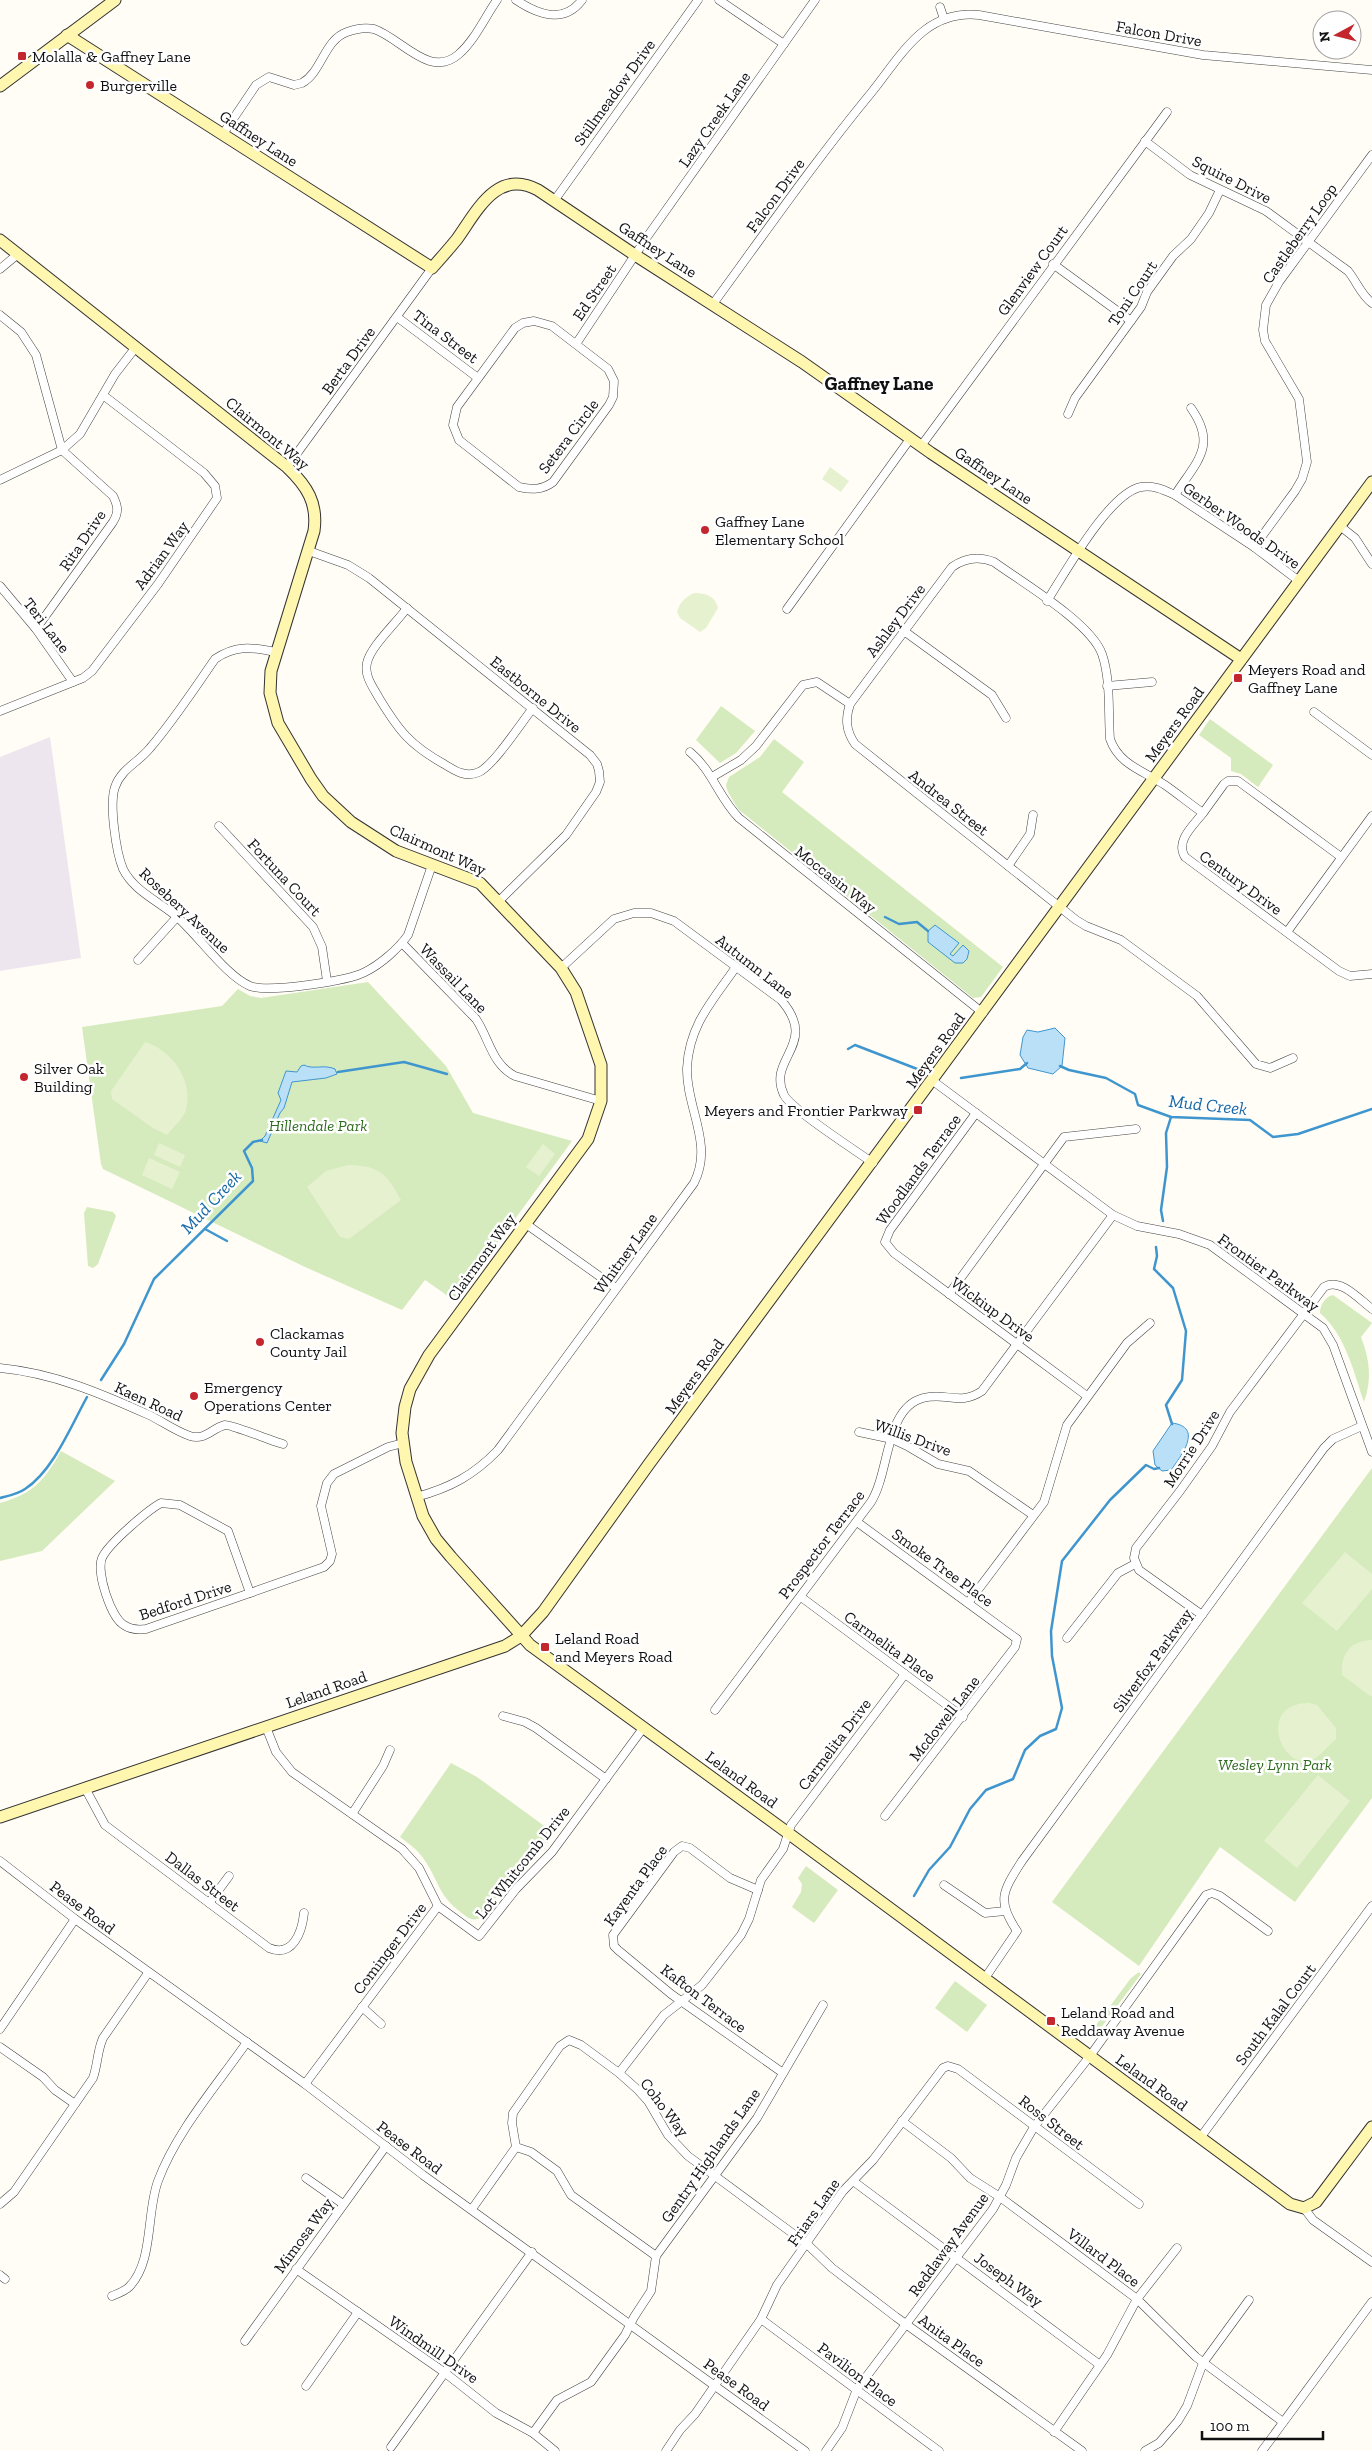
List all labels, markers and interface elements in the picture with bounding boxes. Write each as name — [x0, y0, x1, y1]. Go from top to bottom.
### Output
north arrow — [1312, 10, 1362, 60]
street label: Falcon Drive — [1115, 17, 1203, 50]
text: N — [1315, 30, 1334, 43]
street label: Stillmeadow Drive — [570, 36, 659, 149]
place label: Molalla & Gaffney Lane — [32, 47, 191, 66]
marker: Molalla & Gaffney Lane — [16, 50, 28, 62]
street label: Lazy Creek Lane — [674, 68, 754, 171]
place label: Burgerville — [100, 76, 177, 95]
marker: Burgerville — [84, 79, 96, 91]
street label: Gaffney Lane — [216, 106, 301, 171]
street label: Squire Drive — [1189, 151, 1274, 207]
street label: Falcon Drive — [742, 155, 809, 236]
street label: Castleberry Loop — [1258, 179, 1341, 287]
street label: Gaffney Lane — [615, 217, 700, 282]
street label: Glenview Court — [993, 221, 1072, 319]
street label: Toni Court — [1104, 257, 1161, 329]
street label: Ed Street — [569, 260, 620, 324]
street label: Tina Street — [409, 306, 482, 367]
street label: Berta Drive — [318, 323, 379, 398]
district label: Gaffney Lane — [825, 372, 933, 395]
street label: Clairmont Way — [222, 393, 314, 474]
street label: Setera Circle — [534, 395, 603, 477]
street label: Gaffney Lane — [951, 442, 1036, 508]
street label: Gerber Woods Drive — [1179, 478, 1304, 573]
street label: Rita Drive — [55, 506, 110, 574]
place label: Gaffney Lane Elementary School — [715, 512, 844, 549]
street label: Adrian Way — [130, 517, 193, 593]
marker: Gaffney Lane Elementary School — [699, 524, 711, 536]
street label: Ashley Drive — [862, 580, 929, 661]
street label: Teri Lane — [19, 594, 74, 657]
street label: Eastborne Drive — [486, 652, 585, 737]
place label: Meyers Road and Gaffney Lane — [1248, 660, 1366, 697]
marker: Meyers Road and Gaffney Lane — [1232, 672, 1244, 684]
street label: Meyers Road — [1141, 683, 1208, 766]
street label: Andrea Street — [905, 765, 992, 839]
street label: Clairmont Way — [387, 820, 490, 880]
street label: Fortuna Court — [244, 835, 325, 920]
street label: Moccasin Way — [791, 842, 881, 918]
street label: Century Drive — [1196, 846, 1286, 919]
street label: Rosebery Avenue — [135, 864, 234, 957]
street label: Autumn Lane — [712, 930, 797, 1003]
street label: Wassail Lane — [416, 940, 491, 1017]
street label: Meyers Road — [902, 1009, 969, 1092]
place label: Silver Oak Building — [34, 1059, 105, 1096]
marker: Silver Oak Building — [18, 1071, 30, 1083]
water label: Mud Creek — [1168, 1090, 1248, 1120]
place label: Meyers and Frontier Parkway — [704, 1101, 909, 1120]
marker: Meyers and Frontier Parkway — [912, 1104, 924, 1116]
street label: Woodlands Terrace — [872, 1110, 965, 1228]
park label: Hillendale Park — [269, 1116, 367, 1135]
water label: Mud Creek — [176, 1166, 246, 1238]
street label: Clairmont Way — [443, 1209, 520, 1305]
street label: Whitney Lane — [590, 1209, 661, 1297]
street label: Frontier Parkway — [1214, 1229, 1324, 1316]
street label: Wickiup Drive — [947, 1273, 1038, 1346]
place label: Clackamas County Jail — [270, 1324, 347, 1361]
street label: Meyers Road — [661, 1335, 728, 1418]
marker: Clackamas County Jail — [254, 1336, 266, 1348]
street label: Kaen Road — [112, 1377, 186, 1426]
place label: Emergency Operations Center — [204, 1378, 332, 1415]
marker: Emergency Operations Center — [188, 1390, 200, 1402]
street label: Morrie Drive — [1159, 1406, 1224, 1491]
street label: Willis Drive — [872, 1415, 954, 1460]
street label: Prospector Terrace — [774, 1486, 868, 1602]
street label: Smoke Tree Place — [888, 1524, 997, 1611]
street label: Bedford Drive — [137, 1577, 234, 1624]
street label: Silverfox Parkway — [1108, 1604, 1197, 1716]
street label: Carmelita Place — [840, 1607, 939, 1686]
place label: Leland Road and Meyers Road — [555, 1629, 673, 1666]
marker: Leland Road and Meyers Road — [539, 1641, 551, 1653]
street label: Leland Road — [283, 1667, 369, 1712]
street label: Mcdowell Lane — [905, 1672, 984, 1765]
street label: Carmelita Drive — [794, 1695, 875, 1794]
street label: Leland Road — [702, 1747, 782, 1812]
park label: Wesley Lynn Park — [1218, 1755, 1332, 1774]
street label: Lot Whitcomb Drive — [471, 1802, 574, 1923]
street label: Kayenta Place — [600, 1841, 671, 1930]
street label: Dallas Street — [162, 1847, 244, 1915]
street label: Pease Road — [46, 1877, 119, 1938]
street label: Cominger Drive — [349, 1899, 430, 1998]
street label: Kafton Terrace — [657, 1960, 750, 2037]
street label: South Kalal Court — [1231, 1960, 1320, 2069]
place label: Leland Road and Reddaway Avenue — [1061, 2003, 1184, 2040]
marker: Leland Road and Reddaway Avenue — [1045, 2015, 1057, 2027]
street label: Leland Road — [1112, 2050, 1192, 2115]
street label: Coho Way — [636, 2074, 693, 2141]
street label: Gentry Highlands Lane — [657, 2084, 764, 2226]
street label: Ross Street — [1015, 2091, 1088, 2154]
street label: Pease Road — [373, 2117, 446, 2178]
street label: Friars Lane — [783, 2175, 844, 2250]
street label: Reddaway Avenue — [904, 2189, 992, 2300]
street label: Mimosa Way — [270, 2193, 338, 2277]
street label: Villard Place — [1063, 2223, 1144, 2291]
street label: Joseph Way — [971, 2248, 1047, 2311]
street label: Anita Place — [915, 2310, 989, 2371]
street label: Windmill Drive — [385, 2311, 482, 2387]
street label: Pavilion Place — [814, 2338, 901, 2411]
street label: Pease Road — [700, 2354, 773, 2415]
scale bar — [1202, 2408, 1323, 2440]
text: 100 m — [1210, 2417, 1249, 2435]

